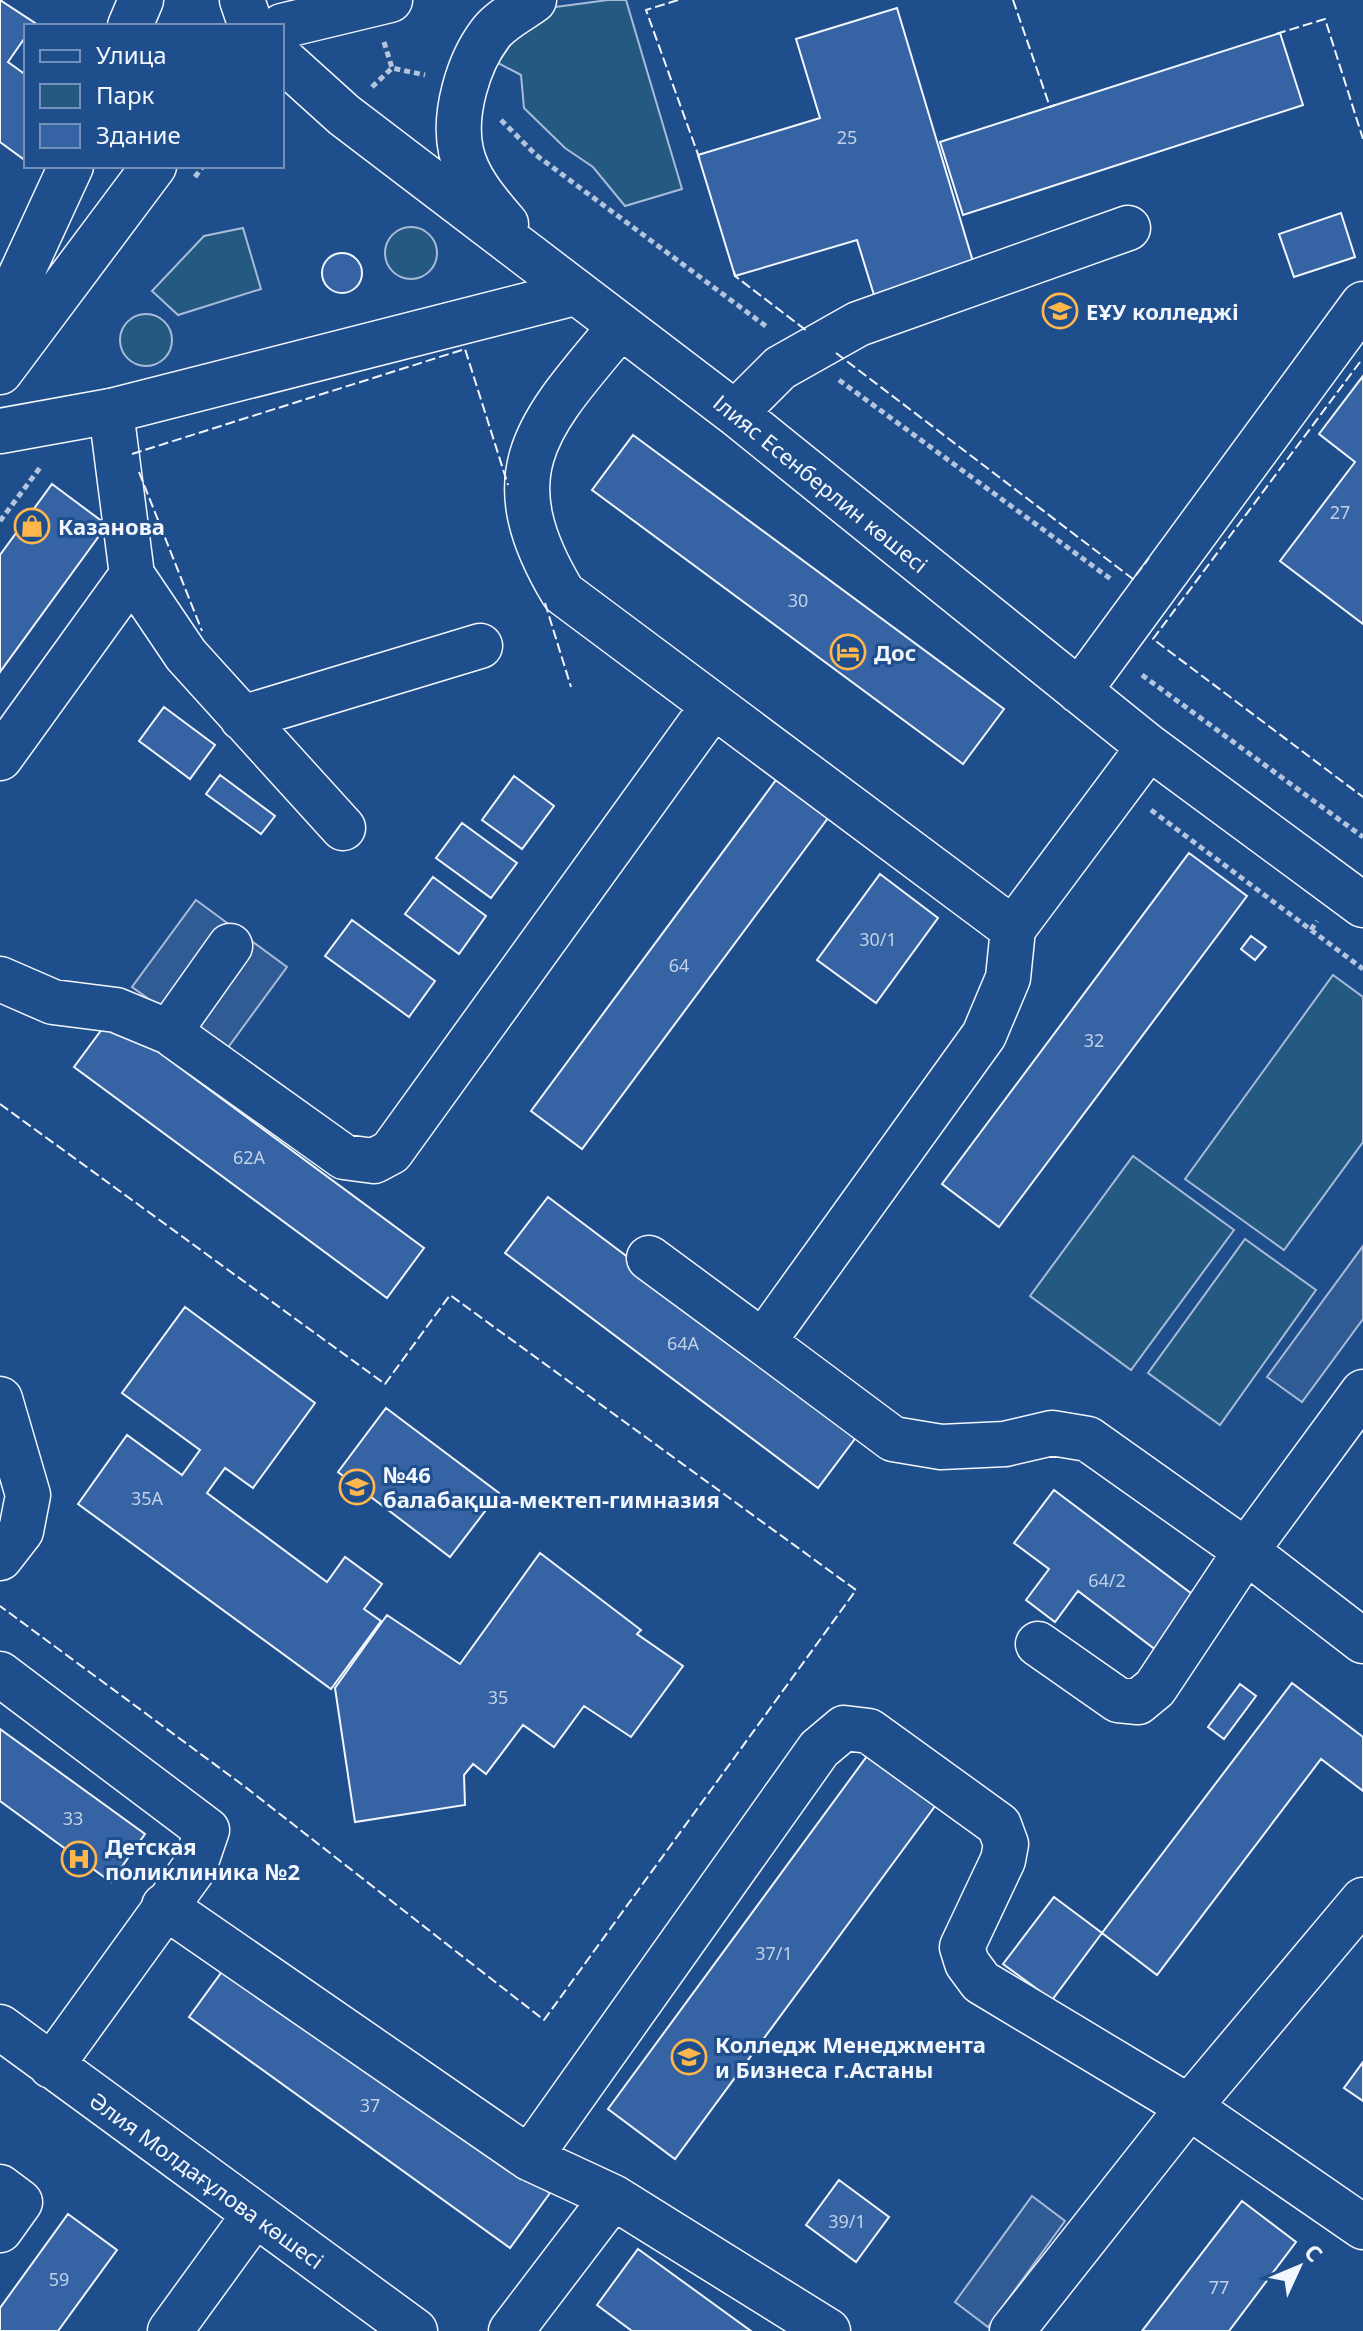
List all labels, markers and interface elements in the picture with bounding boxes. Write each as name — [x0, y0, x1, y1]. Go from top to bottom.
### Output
legend — [24, 24, 284, 168]
text: Улица — [96, 38, 167, 71]
text: Парк — [96, 78, 155, 111]
text: Здание — [96, 118, 181, 151]
house number: 25 — [837, 125, 857, 149]
school or university icon: ЕҰУ колледжі — [1041, 292, 1079, 330]
place label: ЕҰУ колледжі — [1086, 296, 1239, 326]
street label: Ілияс Есенберлин көшесі — [707, 387, 935, 579]
house number: 27 — [1330, 500, 1350, 524]
shop icon: Казанова — [13, 507, 51, 545]
place label: Казанова — [58, 511, 165, 541]
house number: 30 — [788, 588, 808, 612]
hotel icon: Дос — [829, 633, 867, 671]
place label: Дос — [874, 637, 916, 667]
house number: 30/1 — [859, 927, 897, 951]
house number: 64 — [669, 953, 689, 977]
house number: 32 — [1084, 1028, 1104, 1052]
house number: 62А — [233, 1145, 266, 1169]
house number: 64А — [667, 1331, 700, 1355]
place label: №46 балабақша-мектеп-гимназия — [383, 1459, 720, 1514]
school or university icon: №46 балабақша-мектеп-гимназия — [338, 1468, 376, 1506]
house number: 35А — [131, 1486, 164, 1510]
house number: 64/2 — [1088, 1568, 1126, 1592]
house number: 35 — [488, 1685, 508, 1709]
house number: 33 — [63, 1806, 83, 1830]
place label: Детская поликлиника №2 — [105, 1831, 300, 1886]
hospital icon: Детская поликлиника №2 — [60, 1840, 98, 1878]
house number: 37/1 — [755, 1941, 793, 1965]
place label: Колледж Менеджмента и Бизнеса г.Астаны — [715, 2029, 986, 2084]
school or university icon: Колледж Менеджмента и Бизнеса г.Астаны — [670, 2038, 708, 2076]
street label: Әлия Молдағұлова көшесі — [84, 2085, 330, 2275]
house number: 37 — [360, 2093, 380, 2117]
house number: 39/1 — [828, 2209, 866, 2233]
north arrow — [1259, 2227, 1339, 2307]
text: С — [1298, 2237, 1330, 2268]
house number: 59 — [49, 2267, 69, 2291]
house number: 77 — [1209, 2275, 1229, 2299]

